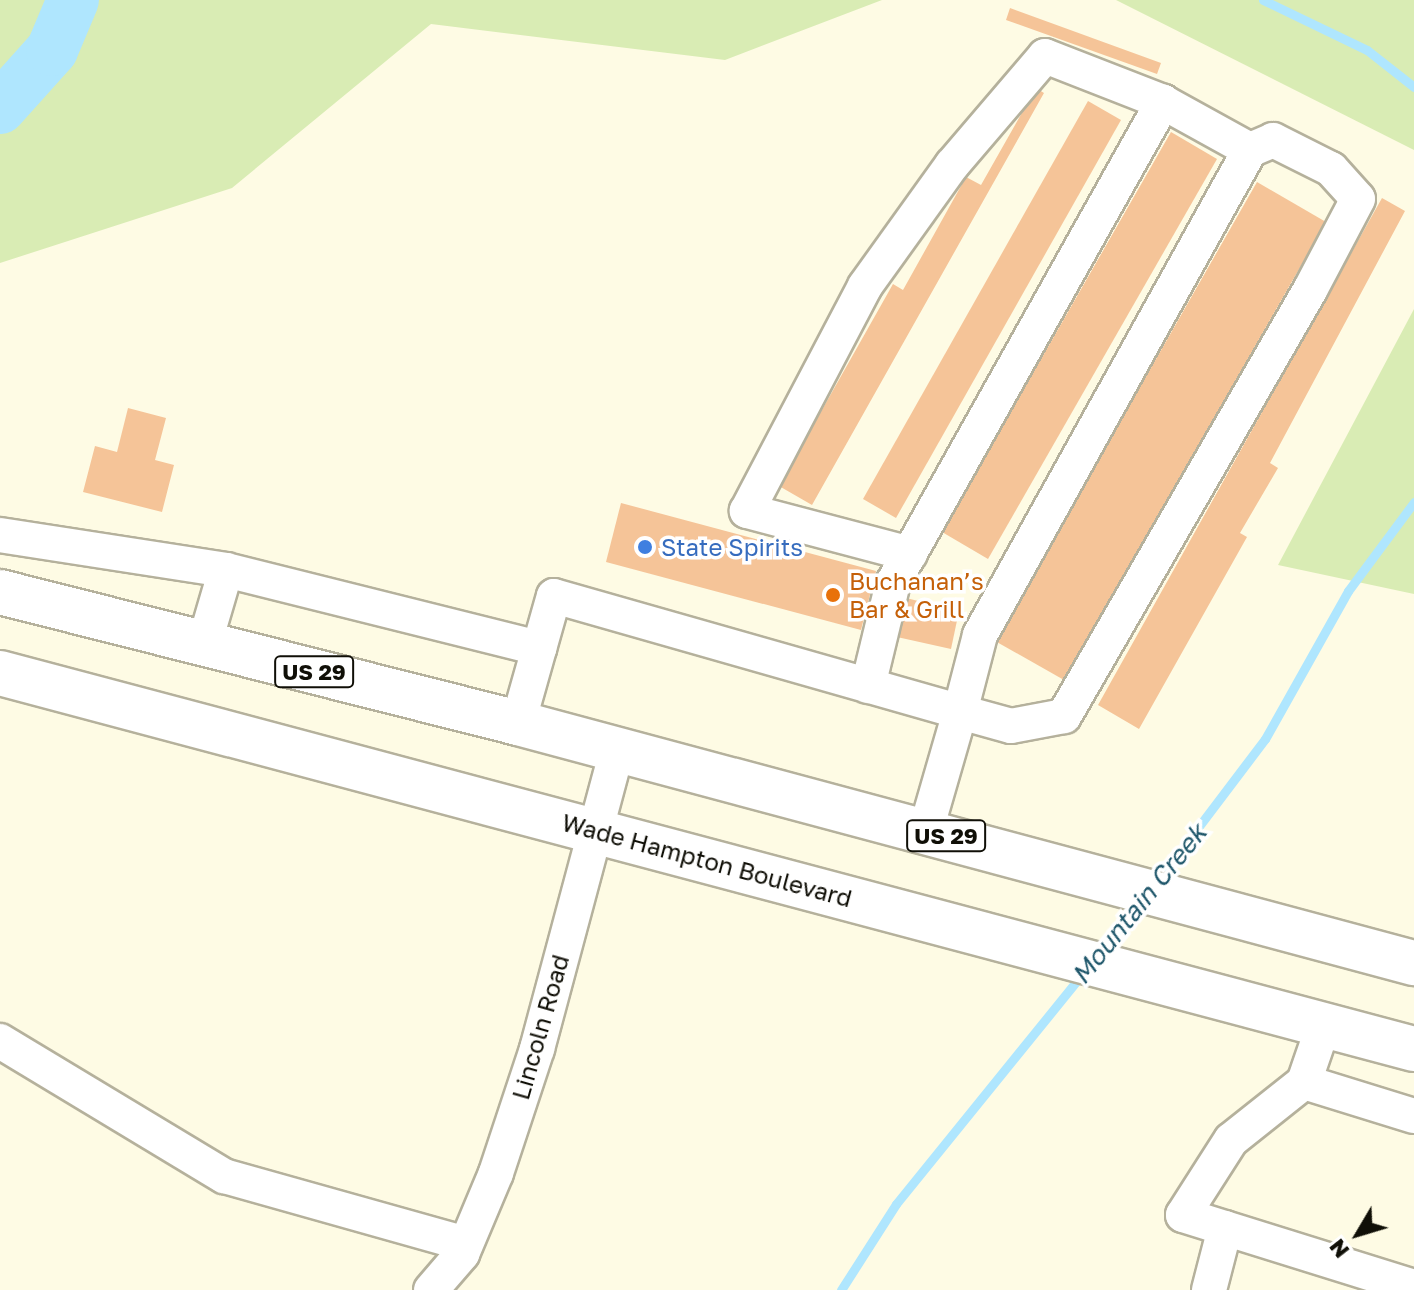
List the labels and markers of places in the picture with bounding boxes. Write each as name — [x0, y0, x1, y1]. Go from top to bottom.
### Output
place label: State Spirits — [661, 533, 803, 561]
marker: State Spirits — [636, 538, 654, 556]
place label: Buchanan’s Bar & Grill — [849, 567, 984, 623]
marker: Buchanan’s Bar & Grill — [824, 586, 842, 604]

